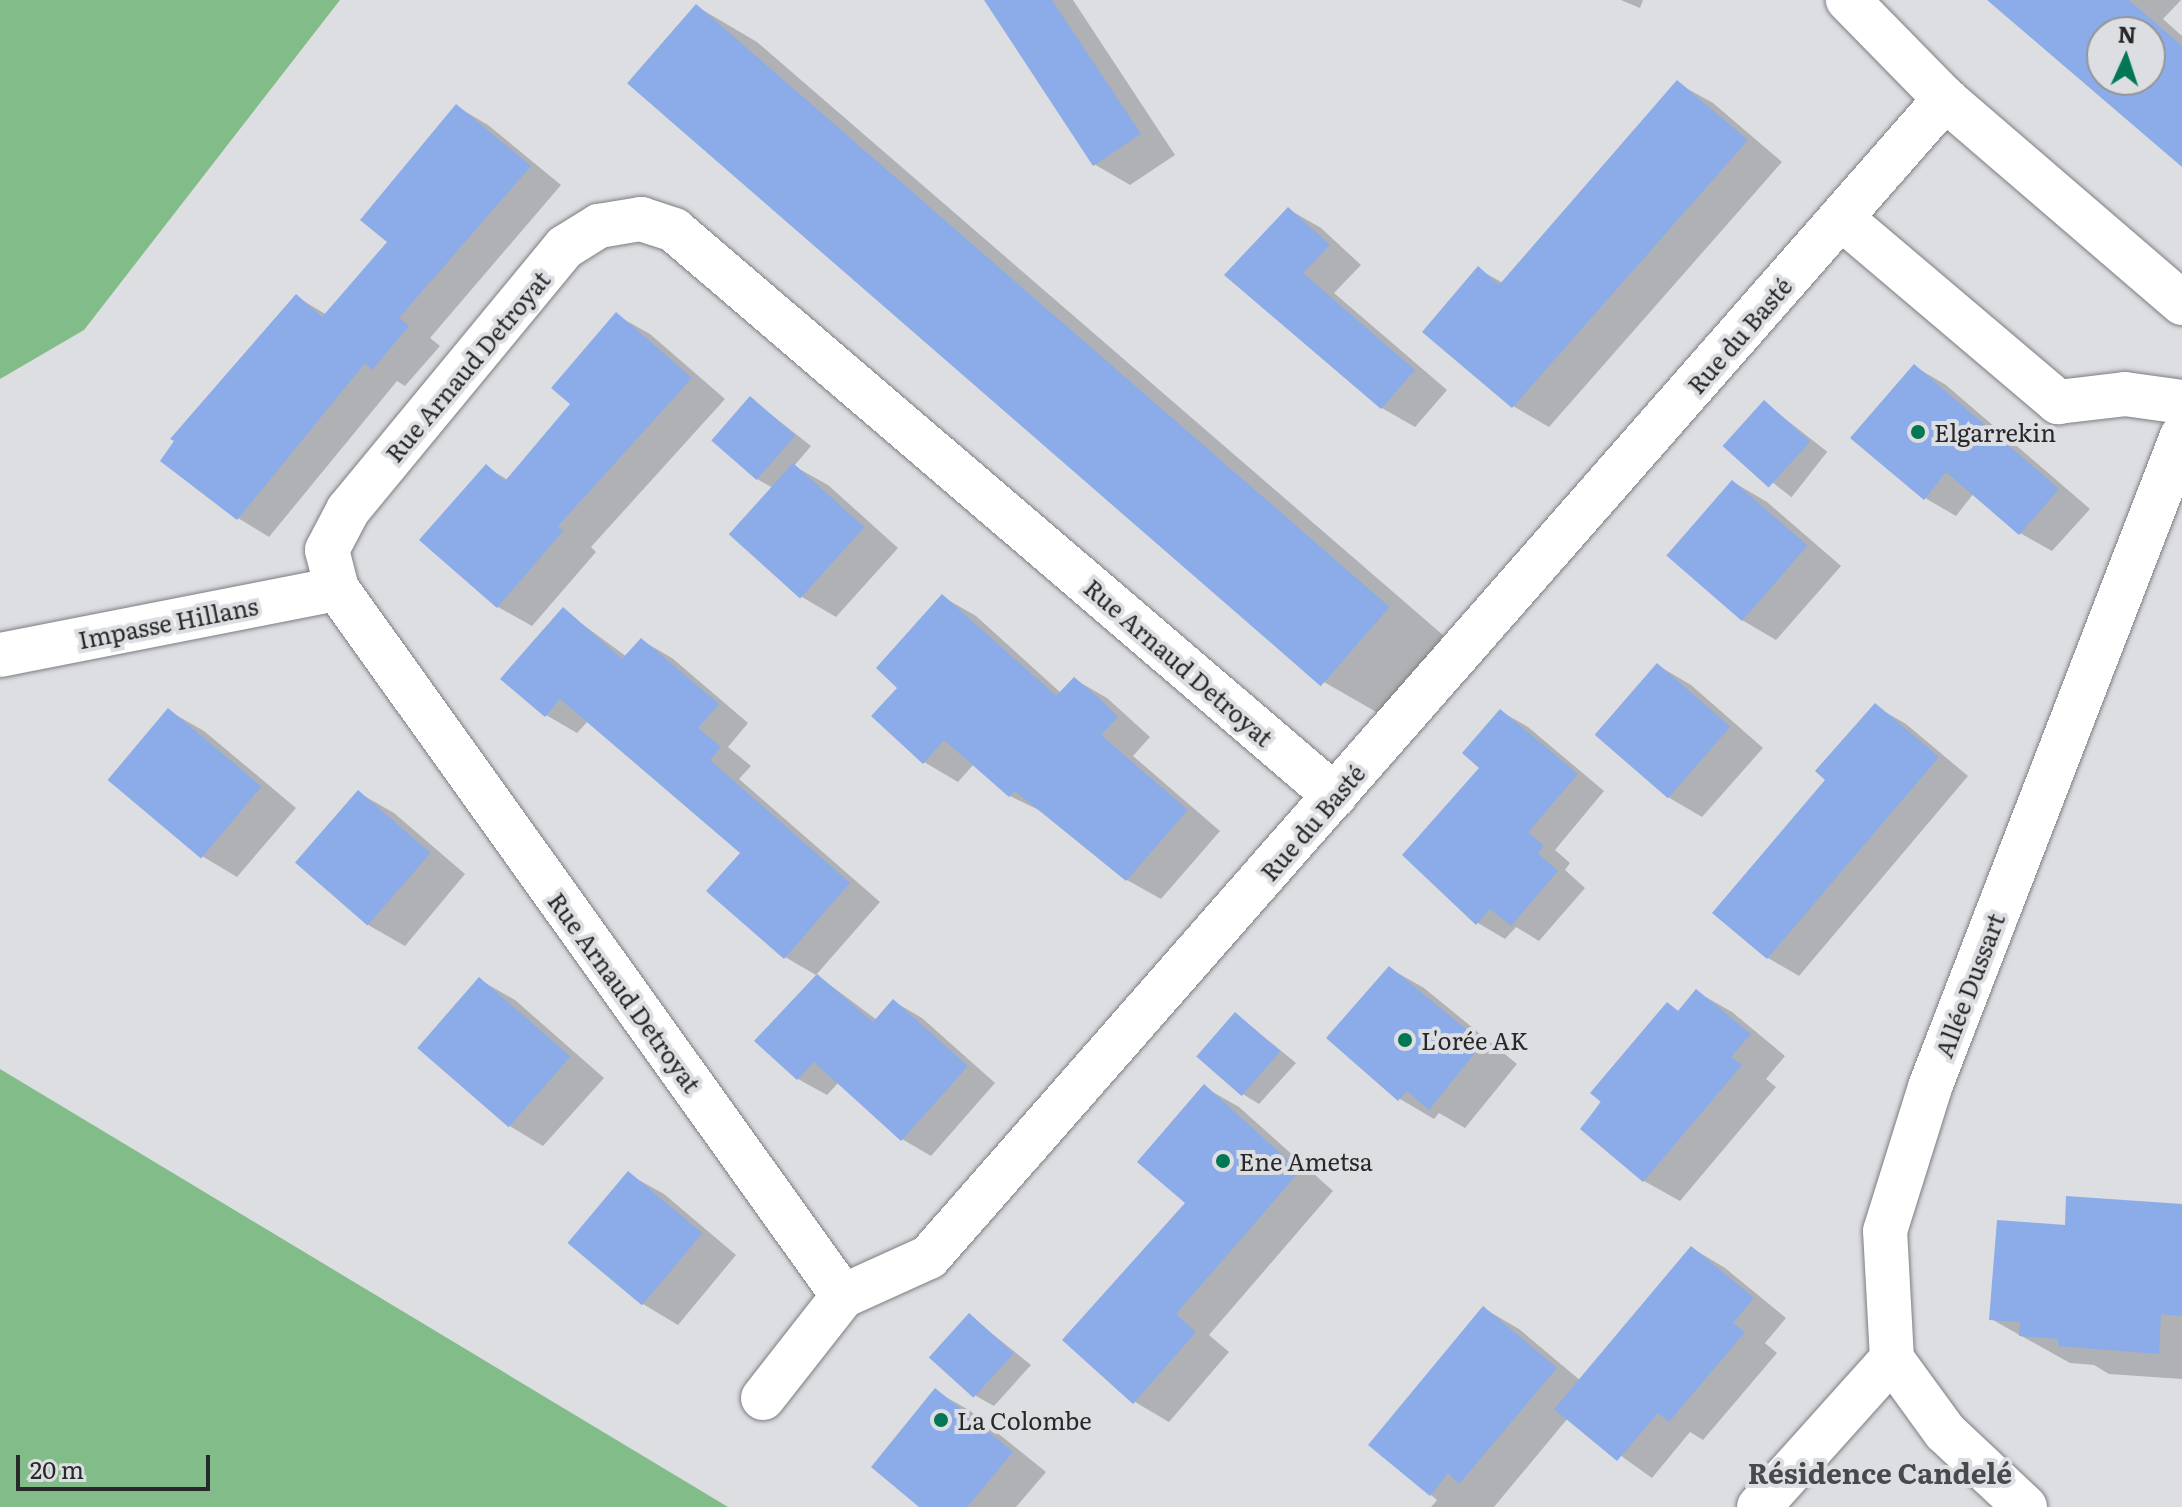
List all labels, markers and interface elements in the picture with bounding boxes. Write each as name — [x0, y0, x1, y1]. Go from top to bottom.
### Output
north arrow — [2086, 16, 2166, 96]
text: N — [2117, 17, 2137, 50]
street label: Rue Arnaud Detroyat — [379, 265, 555, 467]
street label: Rue du Basté — [1681, 271, 1797, 399]
place label: Elgarrekin — [1934, 418, 2056, 446]
marker: Elgarrekin — [1909, 423, 1927, 441]
street label: Rue Arnaud Detroyat — [1079, 572, 1279, 752]
street label: Impasse Hillans — [76, 590, 260, 654]
street label: Rue du Basté — [1254, 758, 1370, 886]
street label: Rue Arnaud Detroyat — [543, 886, 707, 1098]
street label: Allée Dussart — [1928, 909, 2010, 1061]
place label: L'orée AK — [1421, 1026, 1528, 1054]
marker: L'orée AK — [1396, 1031, 1414, 1049]
place label: Ene Ametsa — [1239, 1147, 1373, 1175]
marker: Ene Ametsa — [1214, 1152, 1232, 1170]
place label: La Colombe — [957, 1406, 1092, 1434]
marker: La Colombe — [932, 1411, 950, 1429]
scale bar — [20, 1439, 214, 1489]
text: 20 m — [30, 1451, 84, 1486]
district label: Résidence Candelé — [1748, 1455, 2012, 1489]

